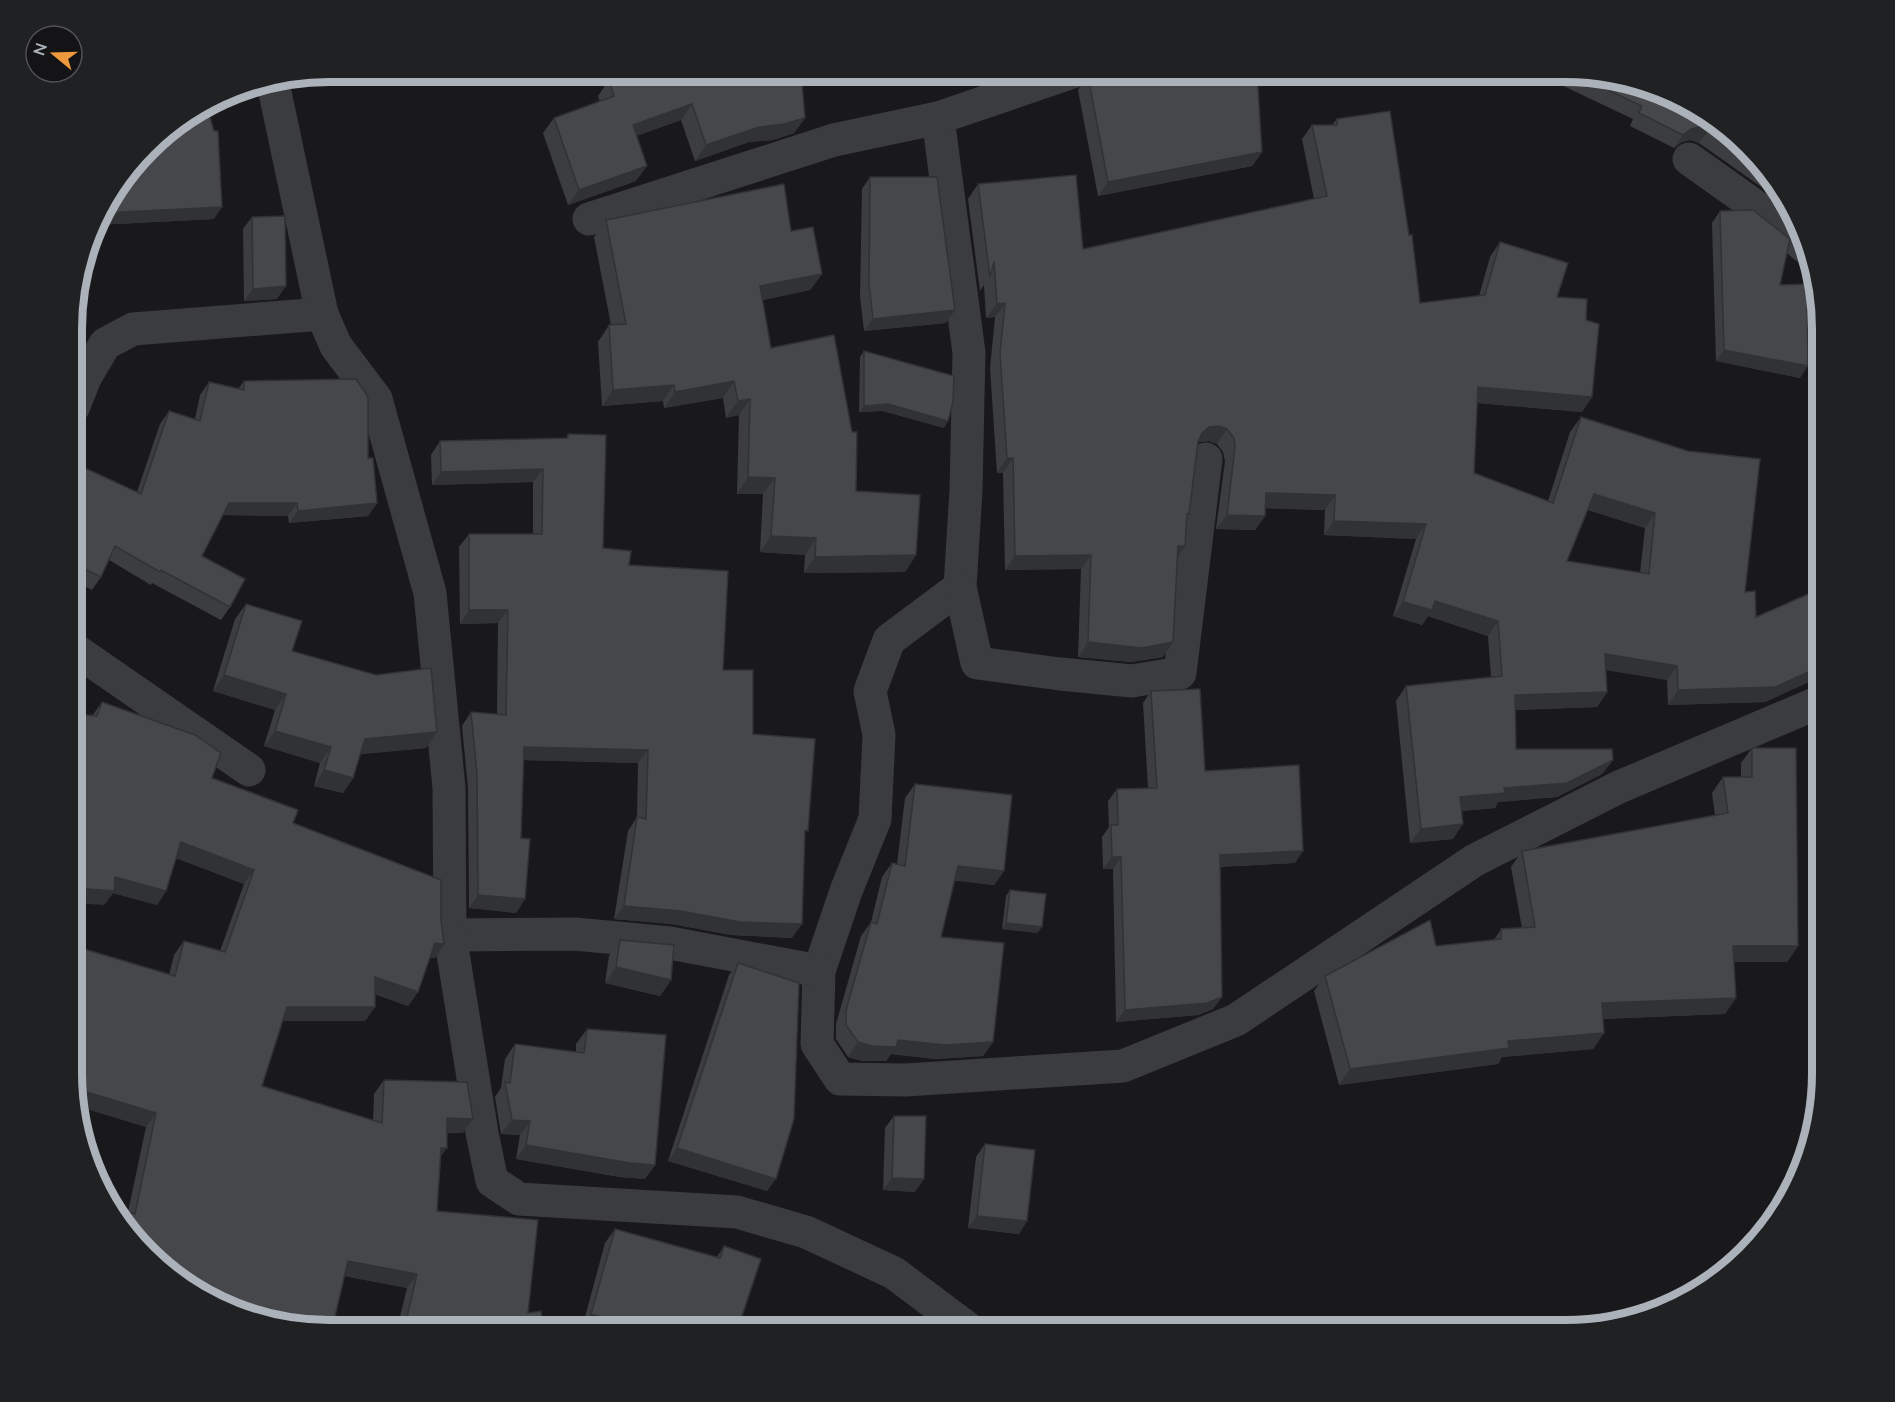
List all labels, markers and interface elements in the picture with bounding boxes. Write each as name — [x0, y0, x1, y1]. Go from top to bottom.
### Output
north arrow — [24, 24, 84, 84]
text: N — [28, 40, 53, 59]

